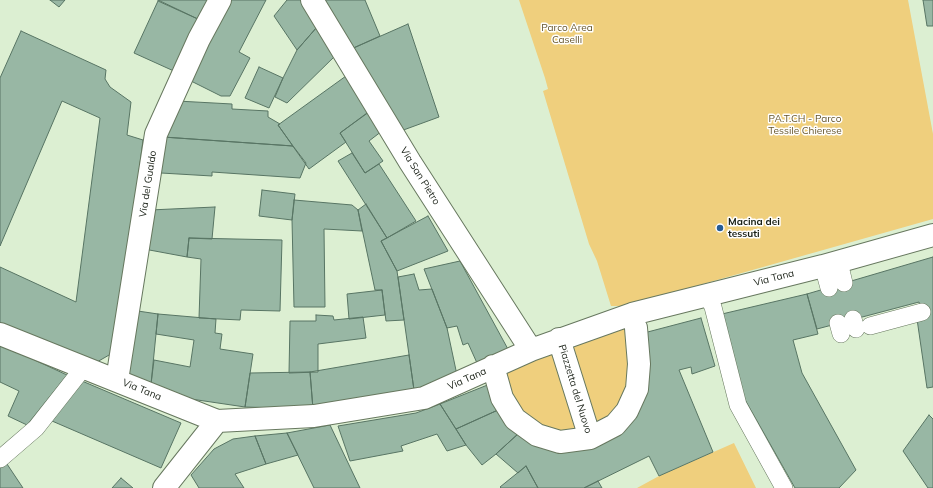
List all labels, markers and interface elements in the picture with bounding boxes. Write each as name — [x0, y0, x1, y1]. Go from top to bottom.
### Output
park label: Parco Area Caselli — [541, 22, 593, 46]
park label: PA.T.CH - Parco Tessile Chierese — [768, 113, 842, 136]
street label: Via San Pietro — [397, 145, 443, 207]
street label: Via del Gualdo — [137, 150, 159, 218]
place label: Macina dei tessuti — [728, 216, 780, 240]
marker: Macina dei tessuti — [715, 223, 725, 233]
street label: Via Tana — [753, 267, 795, 289]
street label: Piazzetta del Nuovo — [556, 343, 594, 435]
street label: Via Tana — [446, 365, 488, 393]
street label: Via Tana — [121, 377, 163, 403]

